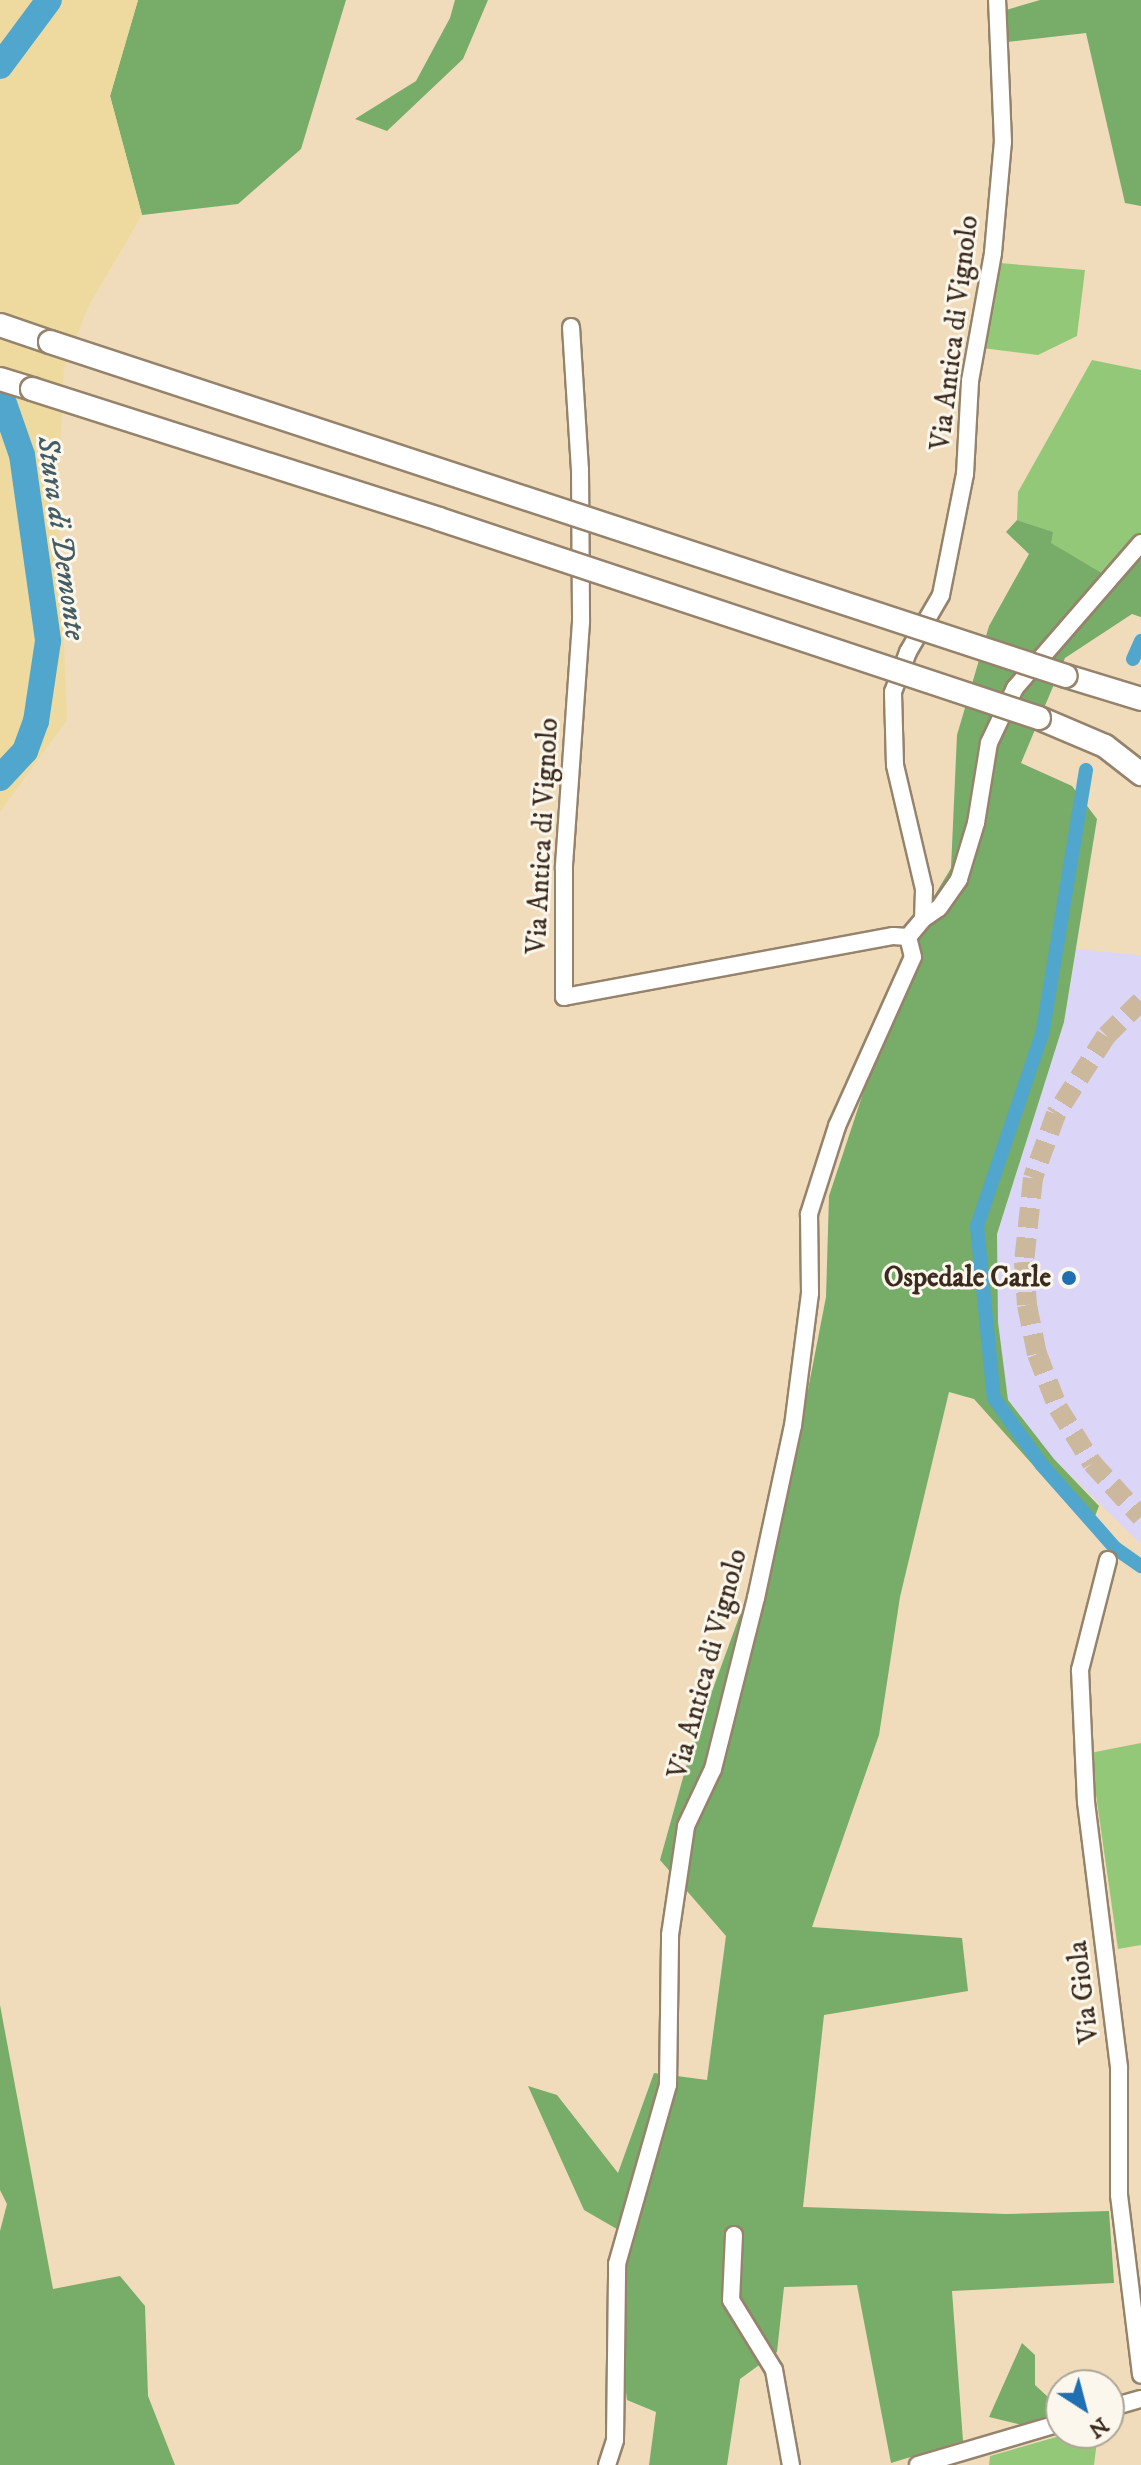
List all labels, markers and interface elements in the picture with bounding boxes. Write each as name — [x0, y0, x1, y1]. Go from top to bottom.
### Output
street label: Via Antica di Vignolo — [924, 214, 986, 452]
water label: Stura di Demonte — [28, 434, 92, 642]
street label: Via Antica di Vignolo — [520, 717, 566, 955]
place label: Ospedale Carle — [884, 1261, 1051, 1295]
marker: Ospedale Carle — [1058, 1267, 1080, 1289]
street label: Via Antica di Vignolo — [661, 1545, 755, 1783]
street label: Via Giola — [1061, 1939, 1107, 2045]
north arrow — [1045, 2369, 1125, 2449]
text: N — [1083, 2411, 1113, 2443]

